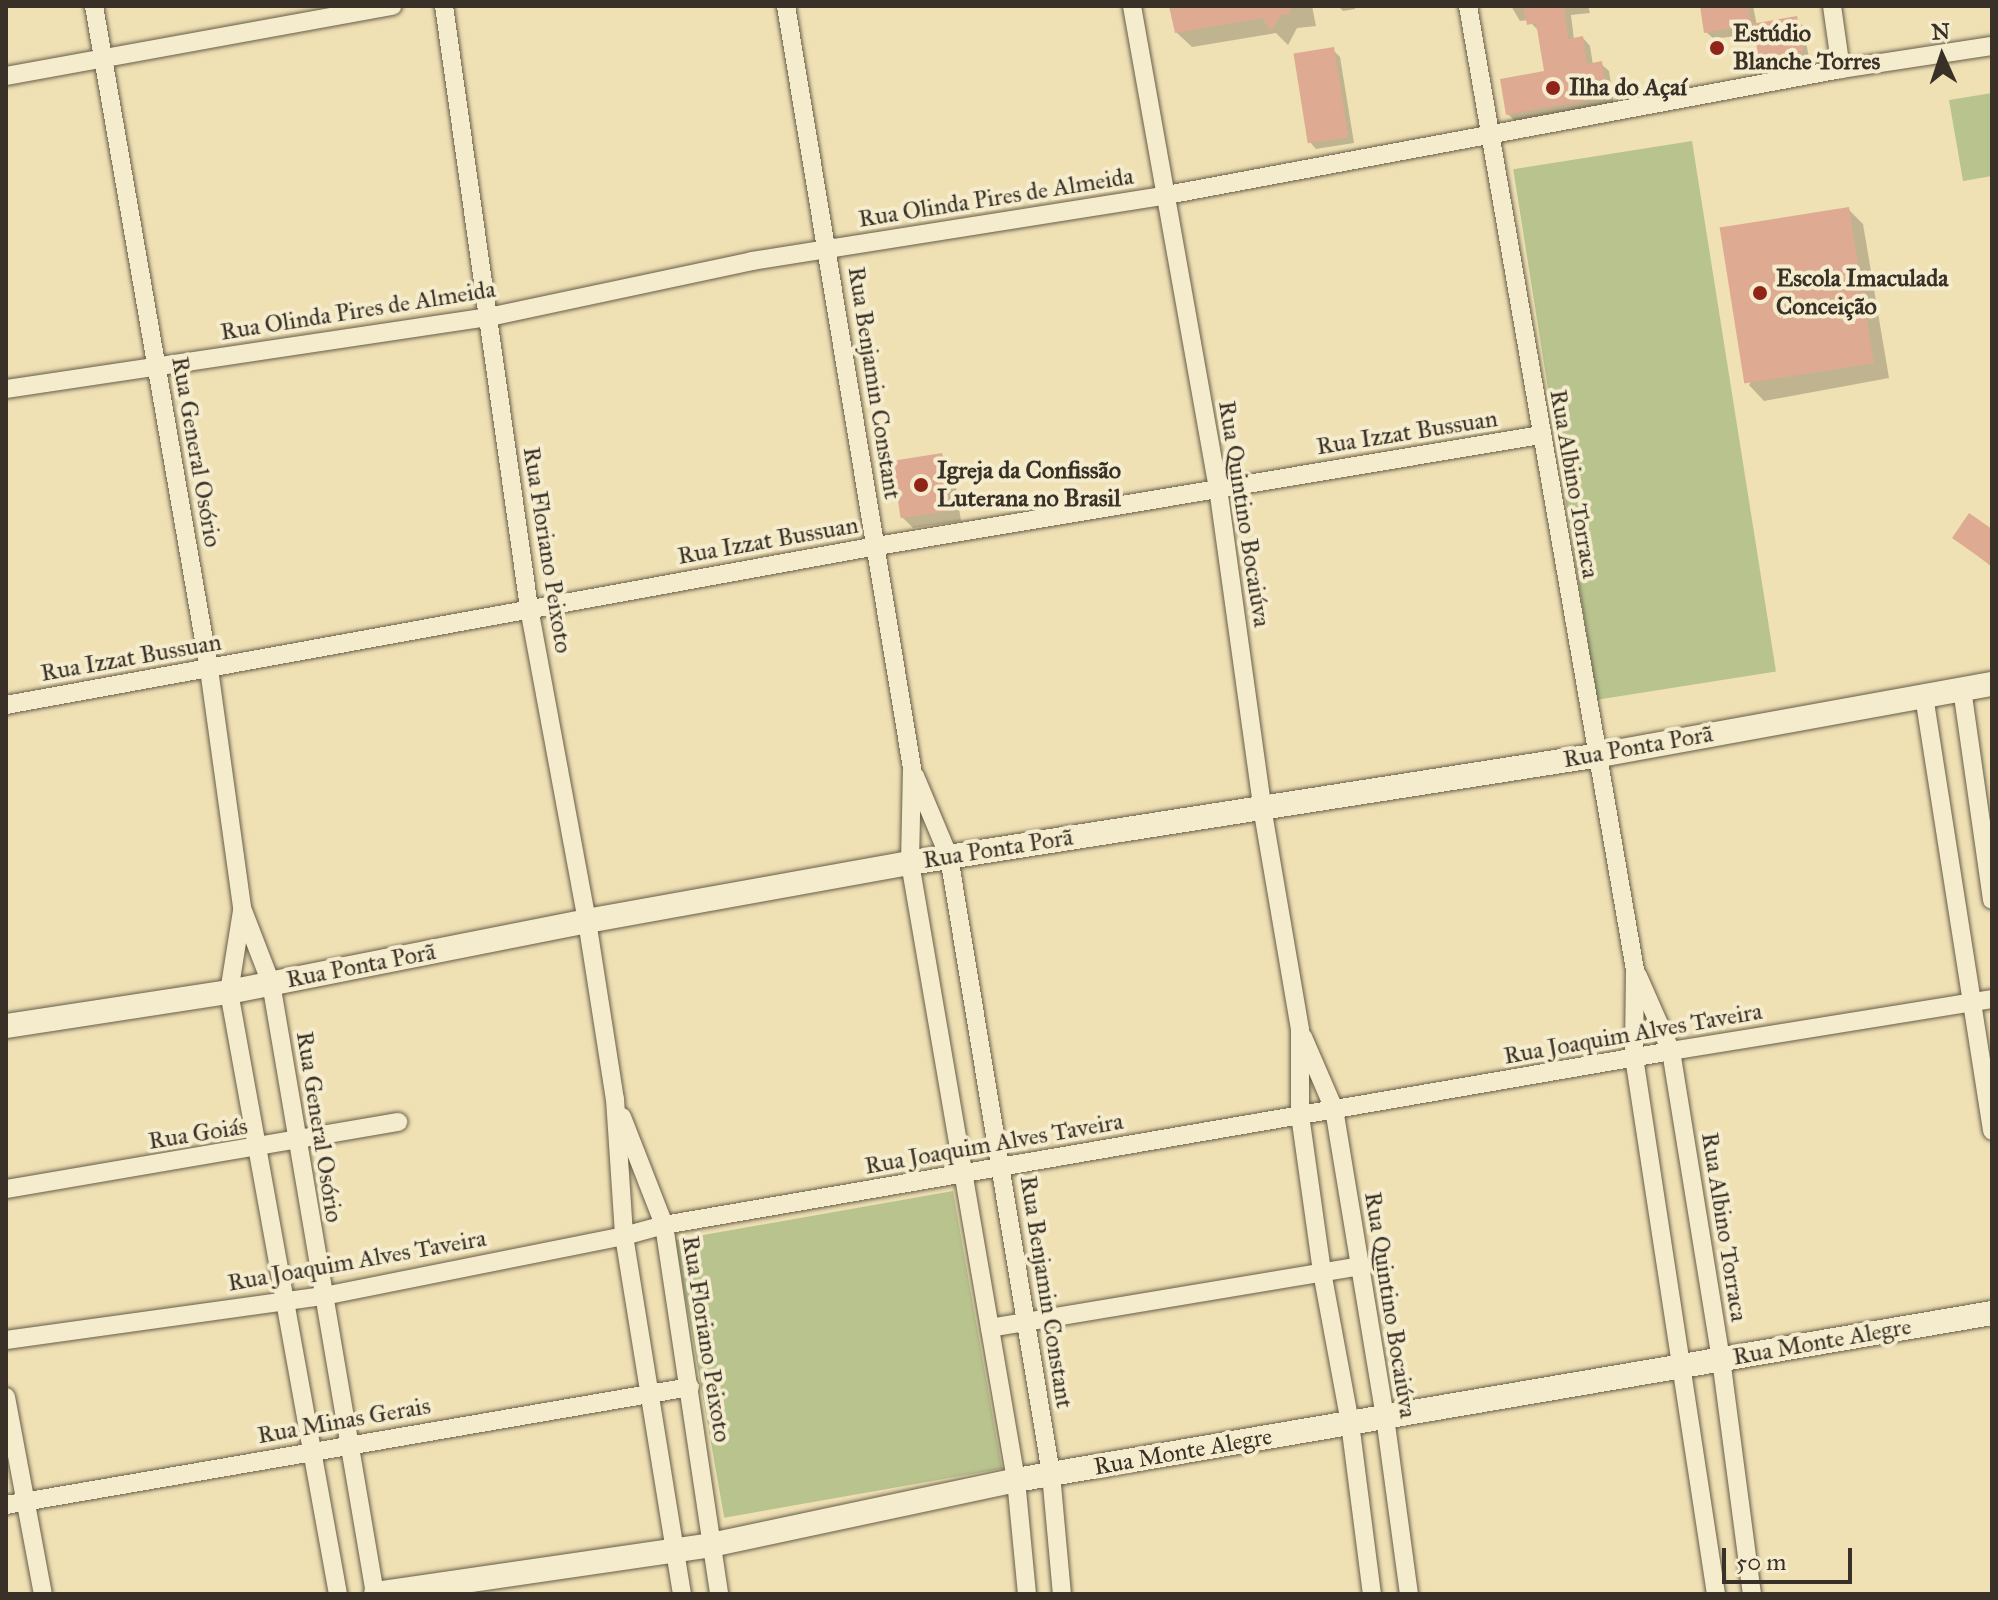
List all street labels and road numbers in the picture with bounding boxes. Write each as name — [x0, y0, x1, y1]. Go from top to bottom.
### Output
street label: Rua Olinda Pires de Almeida — [856, 162, 1136, 234]
street label: Rua Benjamin Constant — [841, 265, 907, 501]
street label: Rua Olinda Pires de Almeida — [218, 275, 498, 347]
street label: Rua General Osório — [165, 354, 227, 550]
street label: Rua Albino Torraca — [1543, 387, 1605, 581]
street label: Rua Quintino Bocaiúva — [1212, 399, 1276, 629]
street label: Rua Izzat Bussuan — [1314, 404, 1500, 462]
street label: Rua Floriano Peixoto — [516, 445, 578, 655]
street label: Rua Izzat Bussuan — [675, 511, 861, 571]
street label: Rua Izzat Bussuan — [38, 628, 224, 688]
street label: Rua Ponta Porã — [1561, 720, 1715, 774]
street label: Rua Ponta Porã — [921, 823, 1075, 875]
street label: Rua Ponta Porã — [284, 937, 438, 995]
street label: Rua Joaquim Alves Taveira — [1502, 997, 1764, 1071]
street label: Rua General Osório — [290, 1029, 348, 1225]
street label: Rua Joaquim Alves Taveira — [863, 1107, 1125, 1181]
street label: Rua Goiás — [146, 1112, 250, 1156]
street label: Rua Albino Torraca — [1695, 1130, 1753, 1324]
street label: Rua Benjamin Constant — [1013, 1174, 1079, 1410]
street label: Rua Quintino Bocaiúva — [1358, 1190, 1422, 1420]
street label: Rua Joaquim Alves Taveira — [226, 1224, 488, 1298]
street label: Rua Floriano Peixoto — [675, 1234, 737, 1444]
street label: Rua Monte Alegre — [1731, 1312, 1913, 1372]
street label: Rua Minas Gerais — [255, 1392, 433, 1450]
street label: Rua Monte Alegre — [1092, 1422, 1274, 1482]

